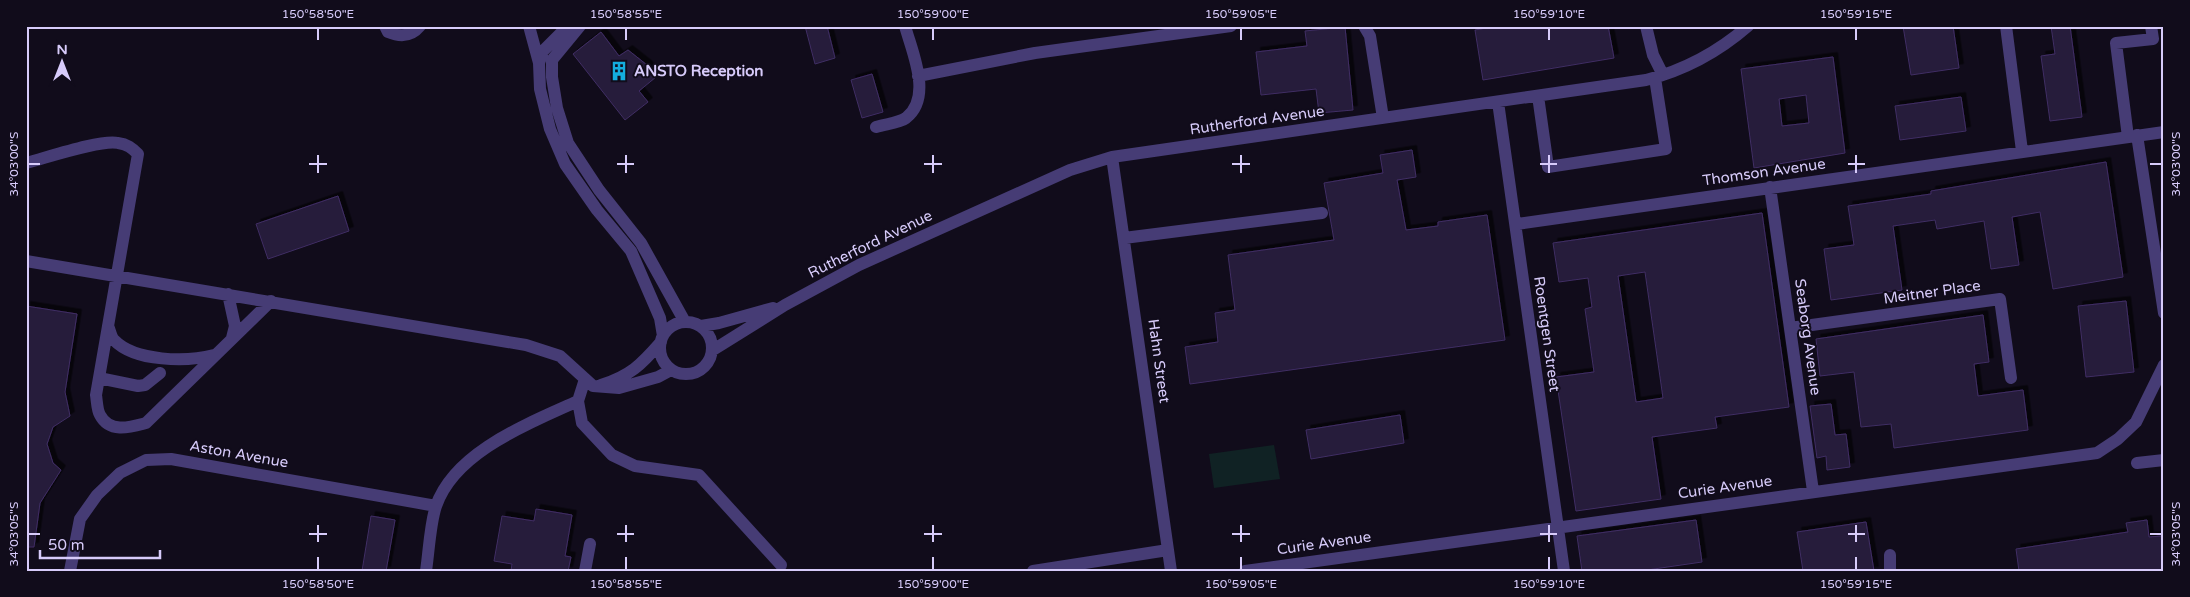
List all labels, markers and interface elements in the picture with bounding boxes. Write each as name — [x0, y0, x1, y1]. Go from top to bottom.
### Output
text: 150°58'50"E — [282, 7, 355, 21]
text: 150°58'55"E — [590, 7, 663, 21]
text: 150°59'00"E — [897, 7, 970, 21]
text: 150°59'05"E — [1205, 7, 1278, 21]
text: 150°59'10"E — [1513, 7, 1586, 21]
text: 150°59'15"E — [1820, 7, 1893, 21]
north arrow — [38, 38, 88, 88]
text: N — [56, 41, 68, 58]
building icon: ANSTO Reception — [608, 60, 630, 82]
place label: ANSTO Reception — [634, 62, 764, 81]
street label: Rutherford Avenue — [1188, 102, 1326, 138]
text: 34°03'00"S — [7, 132, 21, 196]
text: 34°03'00"S — [2169, 132, 2183, 196]
street label: Thomson Avenue — [1701, 154, 1827, 190]
street label: Rutherford Avenue — [805, 206, 935, 282]
street label: Roentgen Street — [1530, 275, 1564, 393]
street label: Meitner Place — [1882, 276, 1982, 308]
street label: Seaborg Avenue — [1791, 278, 1825, 396]
street label: Hahn Street — [1144, 318, 1174, 405]
street label: Aston Avenue — [188, 436, 290, 472]
street label: Curie Avenue — [1677, 471, 1773, 503]
text: 34°03'05"S — [7, 502, 21, 566]
text: 34°03'05"S — [2169, 502, 2183, 566]
scale bar — [40, 527, 160, 559]
street label: Curie Avenue — [1276, 527, 1372, 559]
text: 50 m — [48, 536, 85, 554]
text: 150°58'50"E — [282, 577, 355, 591]
text: 150°58'55"E — [590, 577, 663, 591]
text: 150°59'00"E — [897, 577, 970, 591]
text: 150°59'05"E — [1205, 577, 1278, 591]
text: 150°59'10"E — [1513, 577, 1586, 591]
text: 150°59'15"E — [1820, 577, 1893, 591]

